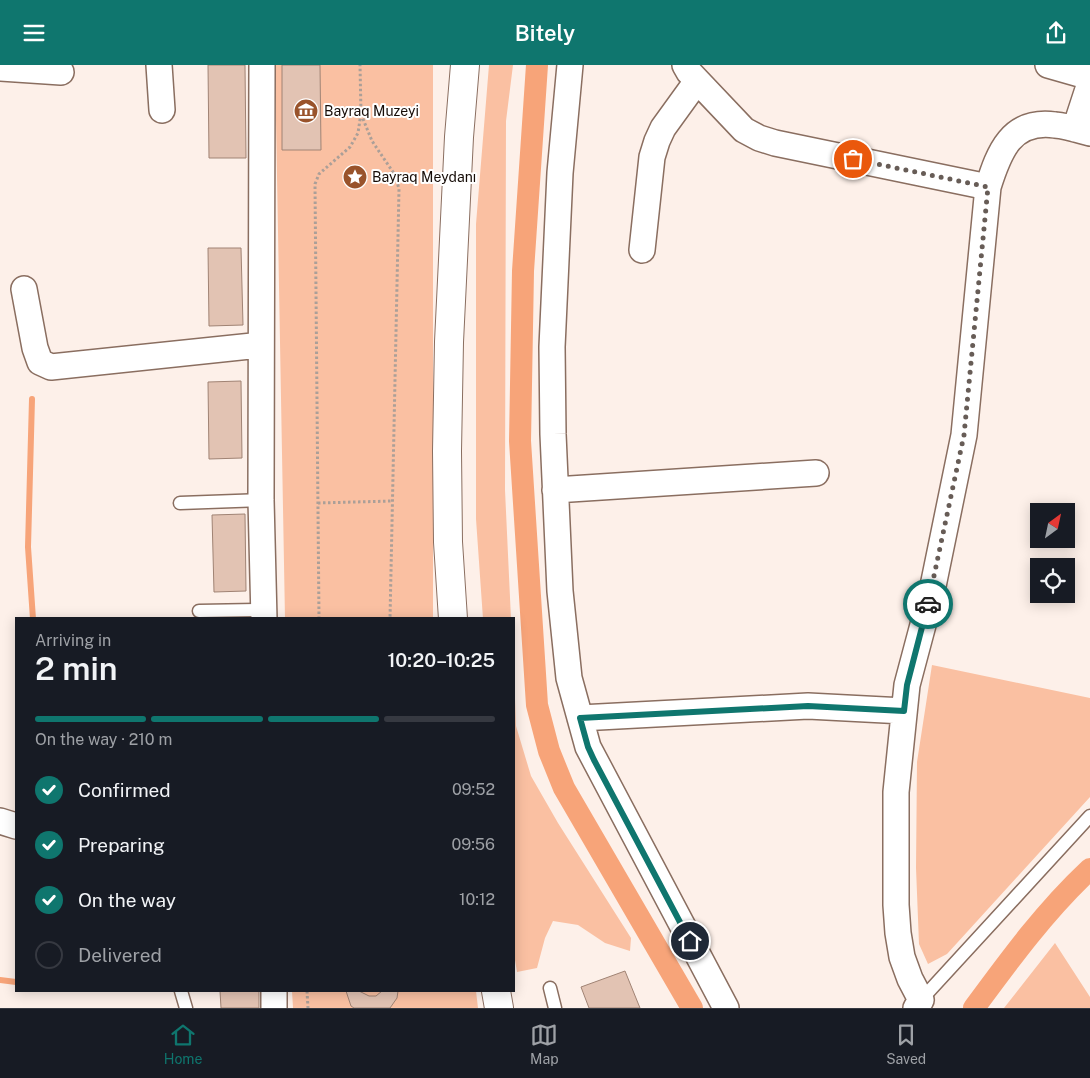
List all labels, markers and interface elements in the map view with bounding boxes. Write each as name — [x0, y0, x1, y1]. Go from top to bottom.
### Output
icon: menu — [20, 19, 48, 47]
icon: share — [1042, 19, 1070, 47]
text: Bitely — [515, 20, 575, 46]
museum icon: Bayraq Muzeyi — [293, 98, 319, 124]
place label: Bayraq Muzeyi — [324, 103, 419, 119]
pin — [832, 138, 874, 180]
icon: bag — [839, 145, 867, 173]
place icon: Bayraq Meydanı — [342, 164, 368, 190]
place label: Bayraq Meydanı — [372, 169, 476, 185]
north arrow — [1030, 503, 1075, 547]
map controls — [1030, 503, 1075, 603]
button: locate — [1030, 558, 1075, 603]
courier — [903, 579, 953, 629]
icon: car — [914, 590, 942, 618]
text: Arriving in — [35, 631, 111, 650]
text: 10:20–10:25 — [387, 649, 495, 671]
text: 2 min — [35, 650, 118, 687]
text: On the way · 210 m — [35, 730, 172, 749]
icon: check — [35, 776, 63, 804]
text: Confirmed — [78, 779, 171, 801]
text: 09:52 — [452, 780, 495, 799]
icon: check — [35, 831, 63, 859]
text: Preparing — [78, 834, 165, 856]
text: 09:56 — [452, 835, 495, 854]
icon: check — [35, 886, 63, 914]
text: On the way — [78, 889, 176, 911]
text: 10:12 — [459, 890, 495, 909]
pin — [669, 920, 711, 962]
icon: home — [676, 927, 704, 955]
text: Delivered — [78, 944, 162, 966]
tab: Home — [164, 1021, 202, 1067]
tab: Map — [530, 1021, 558, 1067]
tab: Saved — [886, 1021, 926, 1067]

